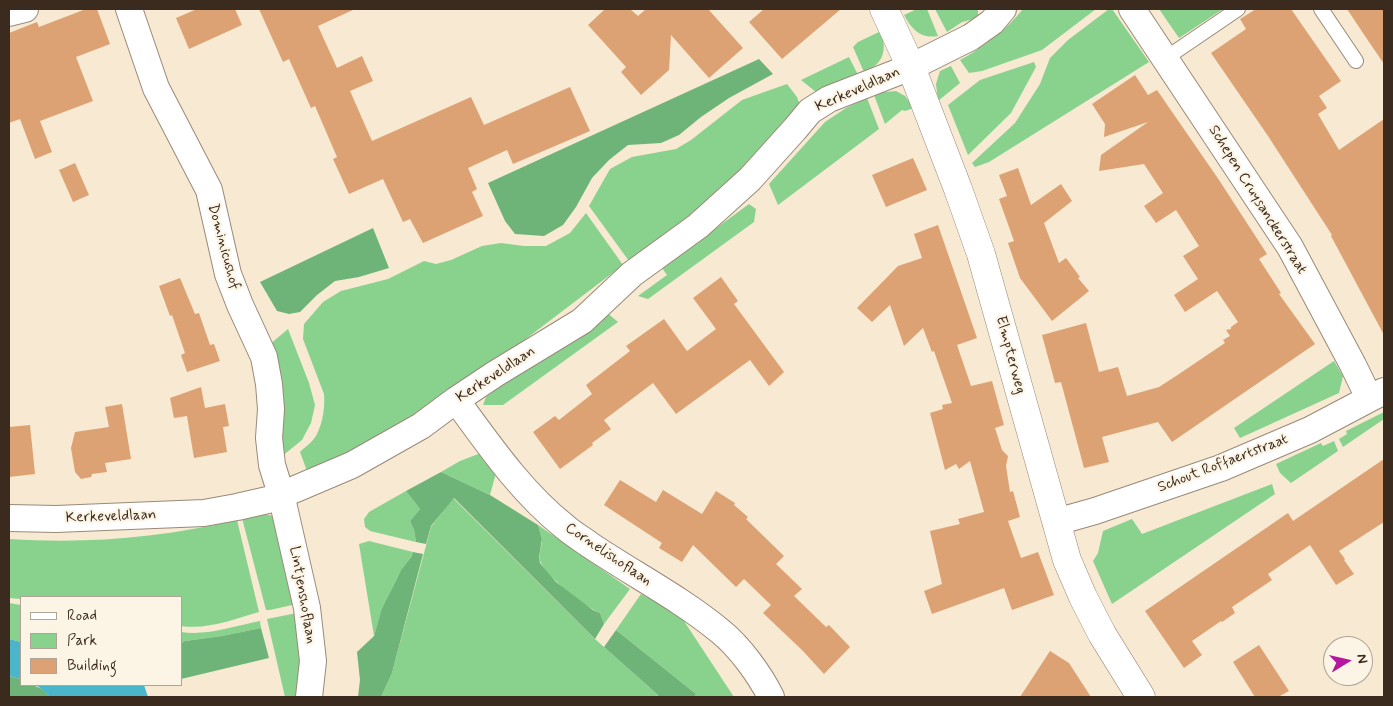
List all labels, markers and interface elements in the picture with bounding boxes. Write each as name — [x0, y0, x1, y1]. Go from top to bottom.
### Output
street label: Kerkeveldlaan — [813, 63, 903, 117]
street label: Schepen Cruysanckerstraat — [1204, 122, 1310, 278]
street label: Dominicushof — [203, 202, 243, 292]
street label: Elmpterweg — [991, 314, 1029, 396]
street label: Kerkeveldlaan — [453, 343, 539, 407]
street label: Schout Roffaertstraat — [1155, 431, 1291, 497]
street label: Kerkeveldlaan — [65, 506, 157, 528]
street label: Cornelishoflaan — [561, 519, 655, 591]
street label: Lintjenshoflaan — [285, 545, 319, 645]
legend — [20, 596, 182, 686]
text: Road — [67, 606, 97, 626]
text: Park — [67, 631, 97, 651]
north arrow — [1323, 636, 1373, 686]
text: N — [1352, 653, 1371, 665]
text: Building — [67, 656, 117, 676]

